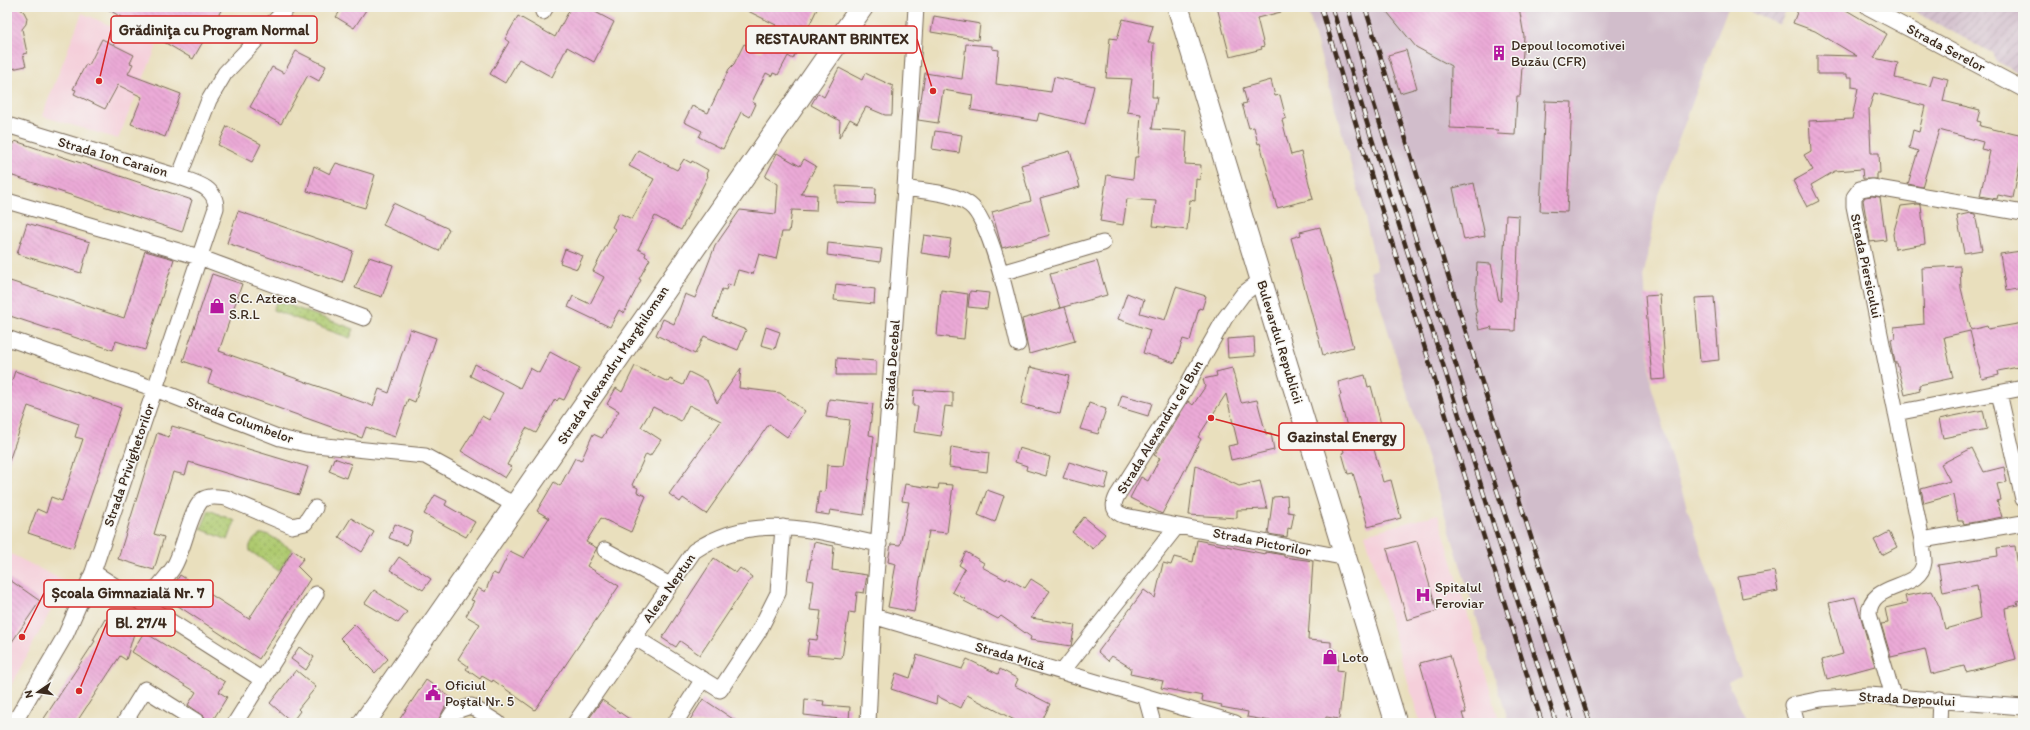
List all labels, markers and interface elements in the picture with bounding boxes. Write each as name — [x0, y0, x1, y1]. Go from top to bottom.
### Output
callout: Grădiniţa cu Program Normal — [111, 16, 317, 43]
street label: Strada Serelor — [1904, 20, 1989, 76]
text: Grădiniţa cu Program Normal — [119, 21, 310, 40]
callout: RESTAURANT BRINTEX — [746, 26, 917, 53]
text: RESTAURANT BRINTEX — [755, 30, 909, 48]
place label: Depoul locomotivei Buzău (CFR) — [1511, 37, 1625, 70]
building icon: Depoul locomotivei Buzău (CFR) — [1490, 44, 1508, 62]
street label: Strada Ion Caraion — [56, 133, 170, 181]
street label: Strada Piersicului — [1847, 212, 1885, 320]
street label: Bulevardul Republicii — [1253, 278, 1307, 406]
street label: Strada Alexandru Marghiloman — [553, 282, 673, 448]
place label: S.C. Azteca S.R.L — [229, 290, 297, 323]
shop icon: S.C. Azteca S.R.L — [208, 297, 226, 315]
street label: Strada Decebal — [880, 319, 904, 411]
street label: Strada Alexandru cel Bun — [1113, 356, 1207, 497]
street label: Strada Columbelor — [184, 393, 297, 448]
street label: Strada Privighetorilor — [100, 400, 158, 529]
callout: Gazinstal Energy — [1279, 423, 1404, 450]
text: Gazinstal Energy — [1287, 428, 1398, 447]
street label: Strada Pictorilor — [1212, 524, 1313, 560]
street label: Aleea Neptun — [639, 550, 699, 626]
place label: Spitalul Feroviar — [1435, 579, 1484, 612]
callout: Școala Gimnazială Nr. 7 — [44, 580, 213, 607]
text: Școala Gimnazială Nr. 7 — [51, 584, 205, 603]
hospital icon: Spitalul Feroviar — [1414, 586, 1432, 604]
callout: Bl. 27/4 — [107, 609, 175, 636]
text: Bl. 27/4 — [115, 614, 167, 632]
street label: Strada Mică — [973, 638, 1048, 674]
shop icon: Loto — [1321, 648, 1339, 666]
place label: Loto — [1342, 649, 1369, 666]
north arrow — [18, 672, 58, 712]
place label: Oficiul Poștal Nr. 5 — [445, 677, 514, 710]
public building icon: Oficiul Poștal Nr. 5 — [424, 684, 442, 702]
street label: Strada Depoului — [1858, 688, 1956, 710]
text: N — [22, 689, 36, 699]

